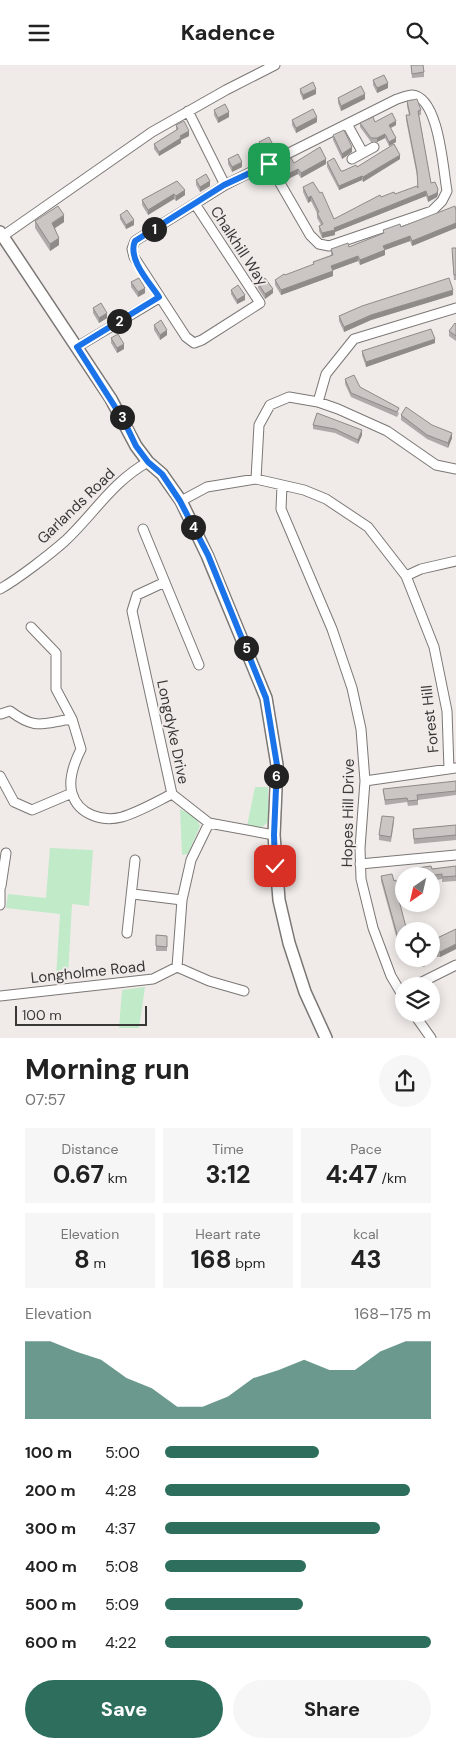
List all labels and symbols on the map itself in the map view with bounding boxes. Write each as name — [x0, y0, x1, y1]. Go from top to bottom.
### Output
pin — [248, 143, 290, 185]
street label: Chalkhill Way — [206, 202, 273, 290]
pin: 1 — [142, 217, 166, 241]
pin: 2 — [106, 309, 132, 333]
pin: 3 — [110, 405, 134, 429]
street label: Garlands Road — [33, 464, 119, 548]
pin: 4 — [180, 515, 206, 539]
pin: 5 — [234, 635, 258, 661]
street label: Longdyke Drive — [152, 678, 194, 786]
street label: Forest Hill — [417, 684, 443, 754]
street label: Hopes Hill Drive — [337, 759, 359, 867]
pin: 6 — [264, 763, 288, 789]
pin — [254, 845, 296, 887]
north arrow — [395, 867, 440, 913]
street label: Longholme Road — [30, 956, 146, 988]
scale bar — [15, 1003, 148, 1026]

